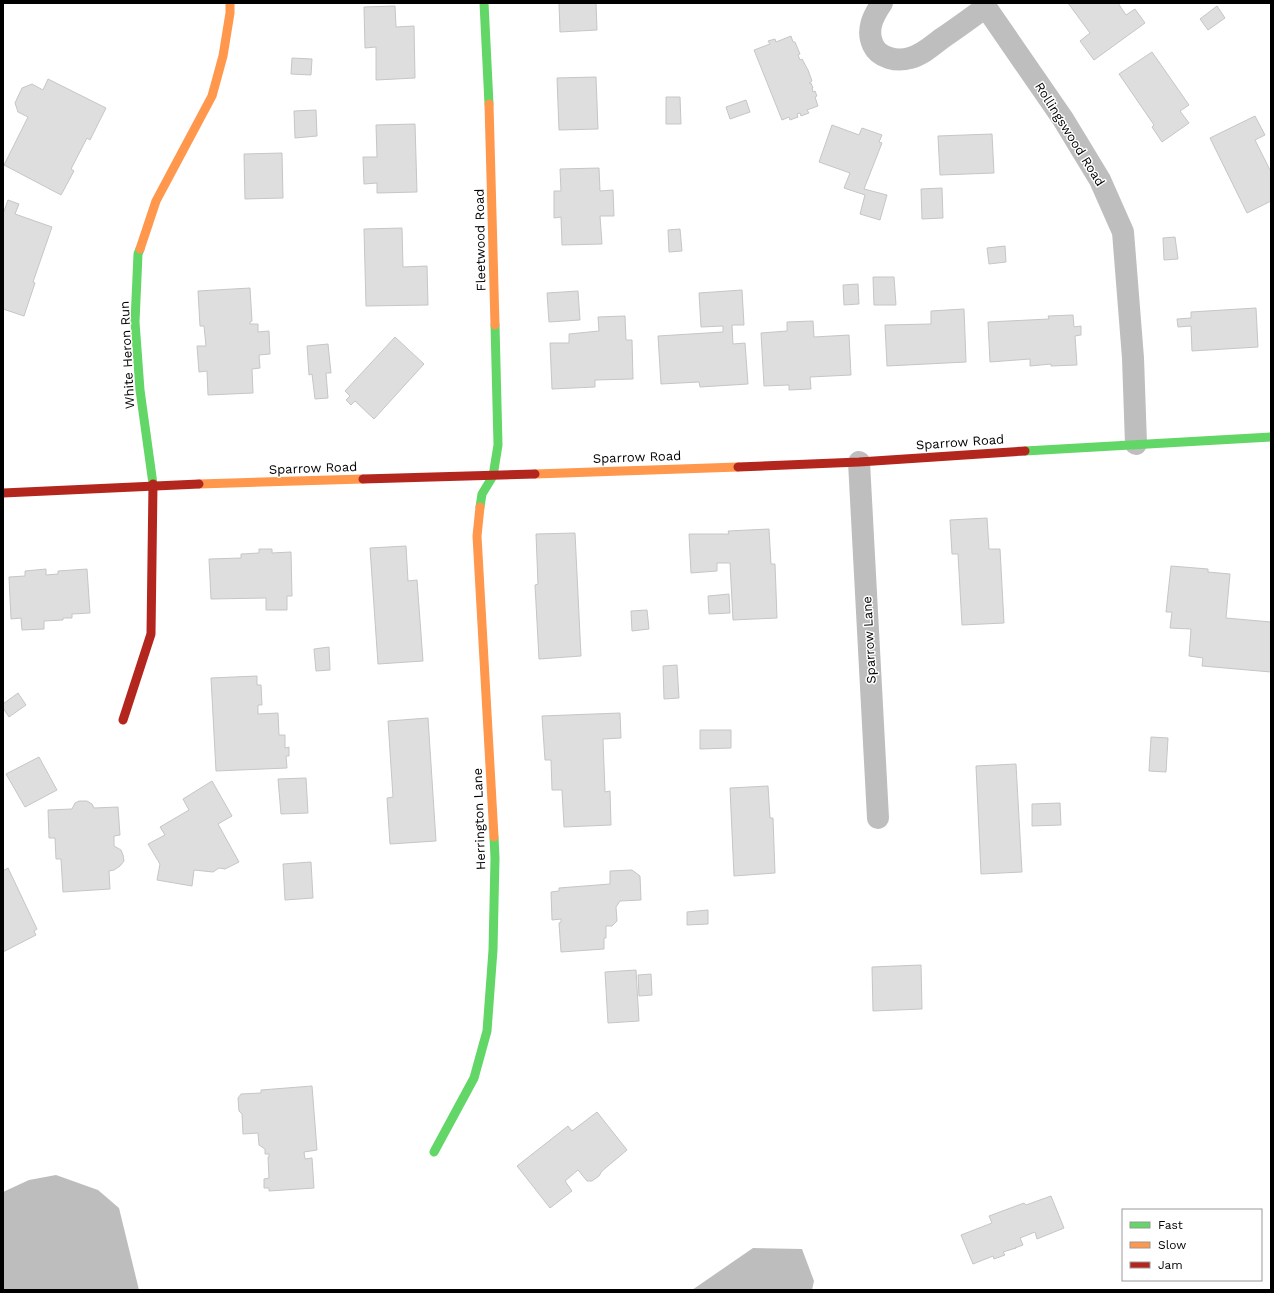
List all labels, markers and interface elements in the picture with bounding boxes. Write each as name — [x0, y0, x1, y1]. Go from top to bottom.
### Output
street label: Rollingswood Road — [1032, 79, 1108, 189]
street label: Fleetwood Road — [472, 189, 488, 291]
street label: White Heron Run — [117, 301, 137, 409]
street label: Sparrow Road — [915, 431, 1005, 453]
street label: Sparrow Road — [592, 448, 682, 466]
street label: Sparrow Road — [268, 459, 358, 477]
street label: Sparrow Lane — [859, 596, 879, 684]
street label: Herrington Lane — [470, 768, 488, 870]
legend — [1122, 1209, 1262, 1281]
text: Fast — [1158, 1218, 1183, 1232]
text: Slow — [1158, 1238, 1186, 1252]
text: Jam — [1158, 1258, 1183, 1272]

